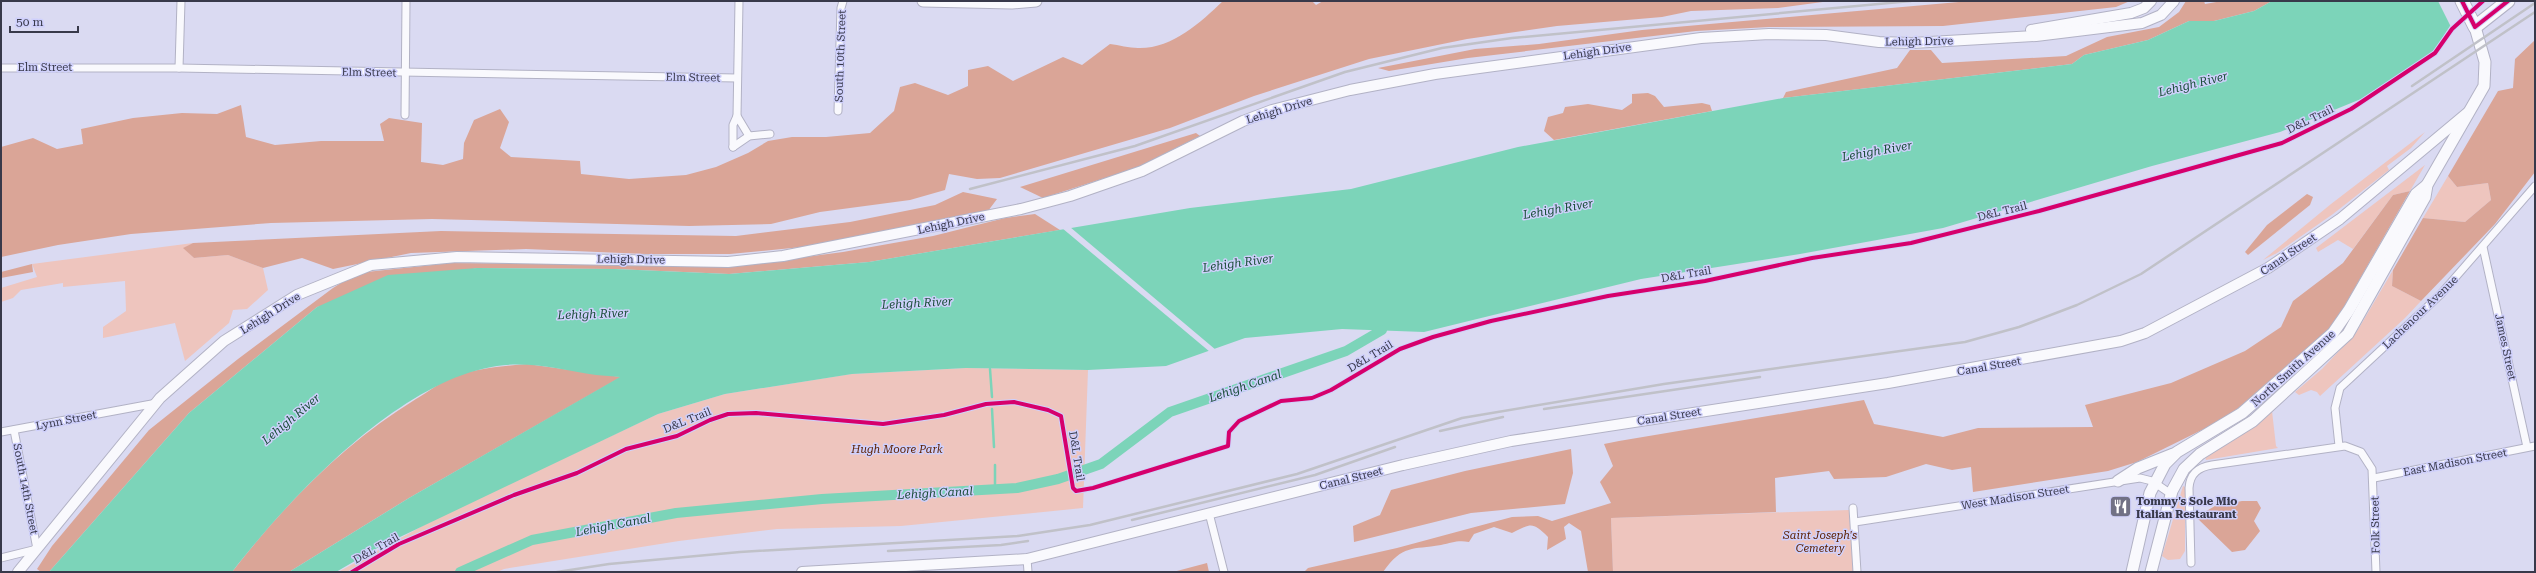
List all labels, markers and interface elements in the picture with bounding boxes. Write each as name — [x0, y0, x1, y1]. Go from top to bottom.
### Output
scale bar — [10, 8, 78, 34]
street label: South 10th Street — [832, 10, 849, 102]
text: 50 m — [16, 15, 43, 29]
street label: Lehigh Drive — [1885, 34, 1953, 49]
street label: Lehigh Drive — [1562, 40, 1632, 63]
street label: Elm Street — [18, 61, 72, 74]
street label: Elm Street — [341, 66, 397, 79]
water label: Lehigh River — [2156, 69, 2229, 100]
street label: Elm Street — [665, 71, 721, 84]
street label: Lehigh Drive — [1245, 94, 1314, 127]
street label: D&L Trail — [2285, 102, 2336, 136]
water label: Lehigh River — [1840, 138, 1913, 164]
water label: Lehigh River — [1521, 196, 1594, 222]
street label: D&L Trail — [1976, 199, 2029, 224]
street label: Lehigh Drive — [916, 210, 986, 237]
street label: Canal Street — [2258, 231, 2319, 278]
water label: Lehigh River — [1201, 251, 1274, 275]
street label: Lehigh Drive — [597, 252, 665, 267]
street label: D&L Trail — [1660, 264, 1713, 285]
street label: Lachenour Avenue — [2380, 273, 2461, 352]
street label: Lehigh Drive — [238, 290, 303, 337]
water label: Lehigh River — [880, 294, 953, 312]
water label: Lehigh River — [556, 306, 629, 322]
street label: James Street — [2492, 313, 2519, 381]
street label: North Smith Avenue — [2249, 327, 2338, 409]
street label: D&L Trail — [1345, 338, 1396, 375]
street label: Canal Street — [1956, 354, 2022, 379]
water label: Lehigh Canal — [1206, 367, 1284, 405]
water label: Lehigh River — [258, 391, 323, 448]
street label: D&L Trail — [661, 405, 714, 436]
street label: Canal Street — [1636, 405, 1702, 428]
street label: Lynn Street — [35, 408, 98, 433]
street label: D&L Trail — [1066, 430, 1087, 483]
street label: South 14th Street — [10, 442, 41, 536]
park label: Hugh Moore Park — [850, 443, 943, 456]
street label: East Madison Street — [2402, 446, 2508, 479]
street label: Canal Street — [1318, 464, 1384, 493]
street label: West Madison Street — [1960, 483, 2070, 512]
water label: Lehigh Canal — [896, 484, 974, 502]
restaurant icon: Tommy's Sole Mio Italian Restaurant — [2107, 494, 2133, 520]
place label: Tommy's Sole Mio Italian Restaurant — [2136, 495, 2237, 521]
street label: Folk Street — [2368, 496, 2383, 554]
water label: Lehigh Canal — [573, 511, 652, 539]
park label: Saint Joseph's Cemetery — [1782, 529, 1857, 555]
street label: D&L Trail — [351, 530, 402, 566]

